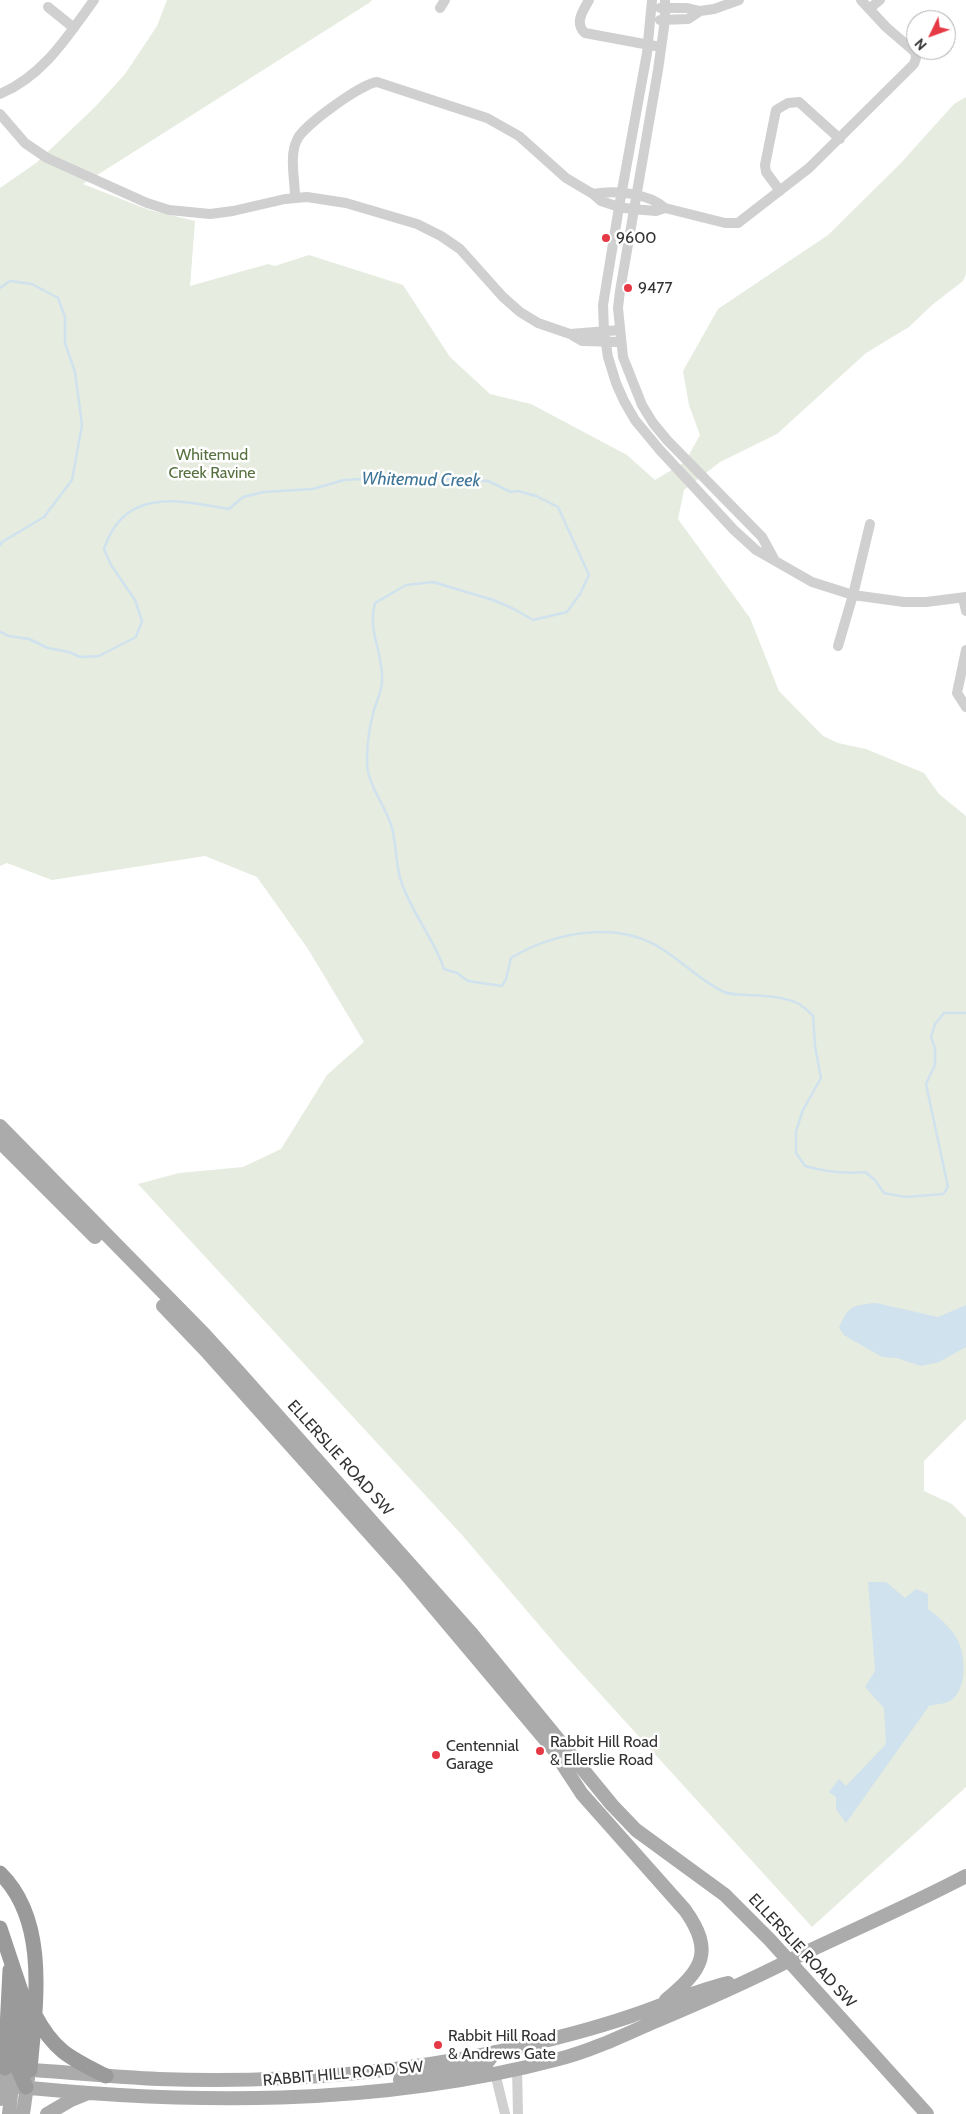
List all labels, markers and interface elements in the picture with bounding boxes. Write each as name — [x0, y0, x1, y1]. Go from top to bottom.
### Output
north arrow — [906, 10, 956, 60]
text: N — [911, 35, 931, 54]
place label: 9600 — [616, 228, 657, 248]
marker: 9600 — [600, 232, 612, 244]
place label: 9477 — [638, 278, 672, 298]
marker: 9477 — [622, 282, 634, 294]
park label: Whitemud Creek Ravine — [168, 445, 256, 483]
water label: Whitemud Creek — [361, 468, 481, 492]
street label: ELLERSLIE ROAD SW — [283, 1396, 397, 1520]
place label: Rabbit Hill Road & Ellerslie Road — [550, 1732, 658, 1770]
place label: Centennial Garage — [446, 1736, 519, 1774]
marker: Rabbit Hill Road & Ellerslie Road — [534, 1745, 546, 1757]
marker: Centennial Garage — [430, 1749, 442, 1761]
street label: ELLERSLIE ROAD SW — [744, 1890, 860, 2012]
place label: Rabbit Hill Road & Andrews Gate — [448, 2026, 556, 2064]
marker: Rabbit Hill Road & Andrews Gate — [432, 2039, 444, 2051]
street label: RABBIT HILL ROAD SW — [262, 2057, 424, 2091]

